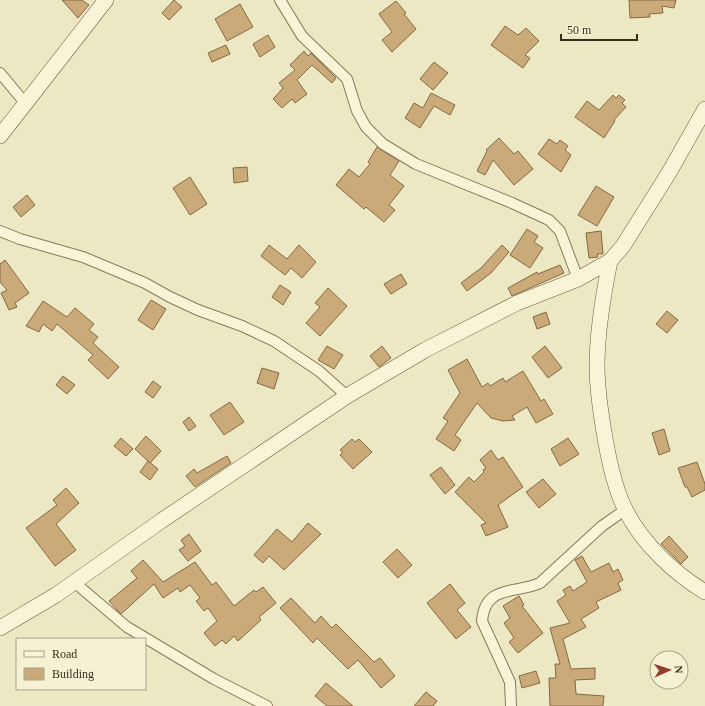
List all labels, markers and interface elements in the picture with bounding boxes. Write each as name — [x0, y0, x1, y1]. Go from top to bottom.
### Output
scale bar — [561, 16, 637, 42]
text: 50 m — [567, 23, 592, 37]
legend — [16, 638, 146, 690]
text: Road — [52, 647, 77, 661]
north arrow — [649, 650, 689, 690]
text: N — [673, 665, 685, 674]
text: Building — [52, 667, 94, 681]

